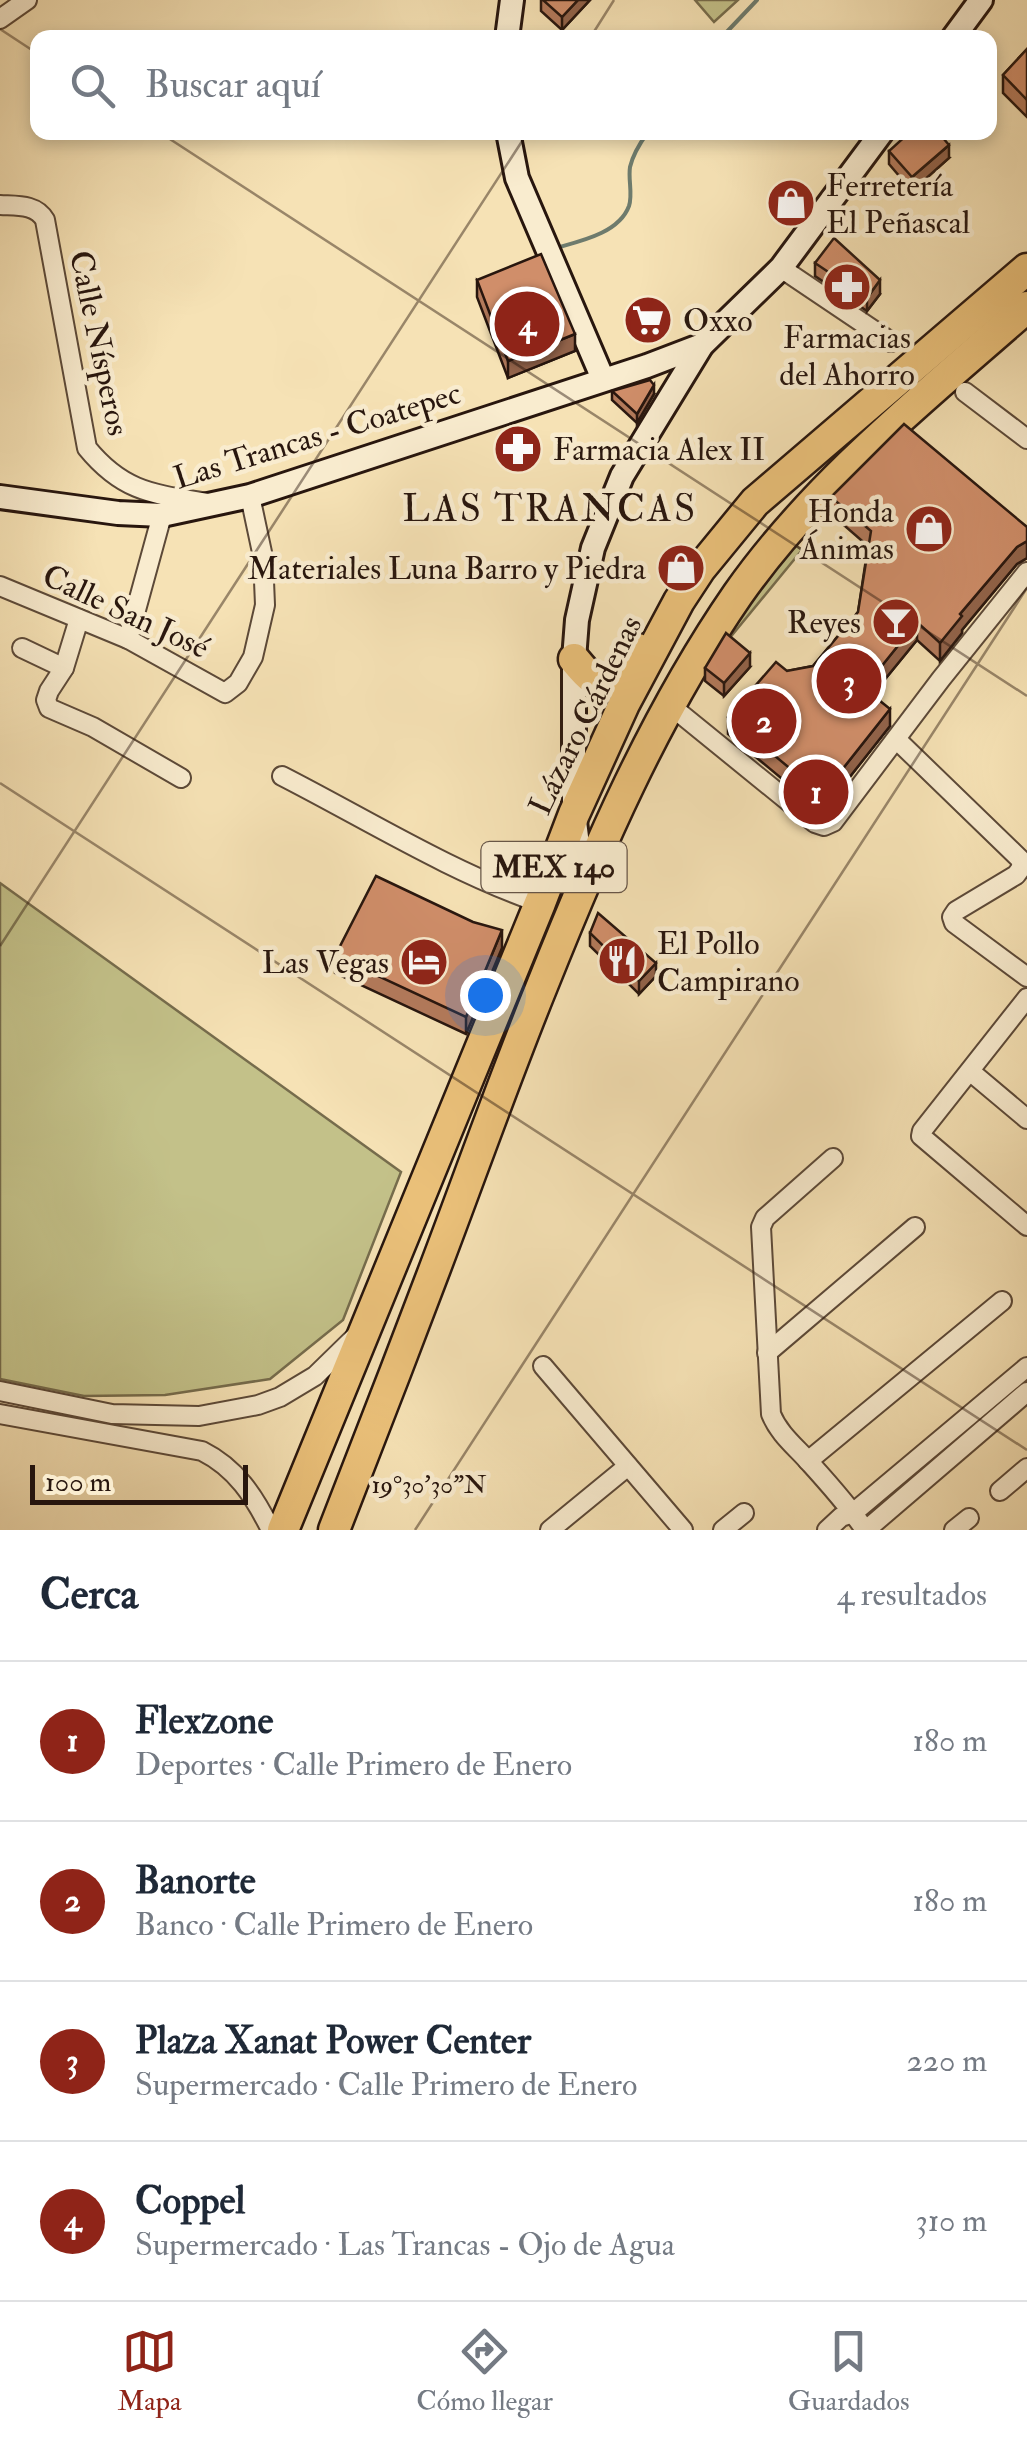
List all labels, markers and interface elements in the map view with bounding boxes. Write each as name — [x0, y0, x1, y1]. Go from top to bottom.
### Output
search box — [30, 30, 997, 140]
icon: search — [65, 58, 120, 113]
text: Buscar aquí — [145, 61, 321, 109]
place label: Ferretería El Peñascal — [826, 166, 970, 243]
shop icon: Ferretería El Peñascal — [765, 177, 817, 229]
street label: Calle Nísperos — [60, 247, 138, 439]
pharmacy icon: Farmacias del Ahorro — [821, 261, 873, 313]
pin: 4 — [494, 286, 560, 362]
supermarket icon: Oxxo — [622, 294, 674, 346]
place label: Oxxo — [683, 301, 753, 341]
place label: Farmacias del Ahorro — [779, 318, 915, 395]
street label: Las Trancas - Coatepec — [169, 373, 466, 499]
pharmacy icon: Farmacia Alex II — [492, 423, 544, 475]
place label: Farmacia Alex II — [553, 430, 765, 470]
district label: LAS TRANCAS — [402, 485, 698, 533]
place label: Honda Ánimas — [799, 492, 895, 569]
shop icon: Honda Ánimas — [903, 503, 955, 555]
shop icon: Materiales Luna Barro y Piedra — [655, 542, 707, 594]
place label: Materiales Luna Barro y Piedra — [247, 549, 647, 589]
street label: Calle San José — [36, 556, 216, 668]
bar icon: Reyes — [870, 596, 922, 648]
place label: Reyes — [787, 603, 861, 643]
street label: Lázaro Cárdenas — [520, 609, 651, 822]
pin: 3 — [816, 644, 882, 718]
pin: 2 — [732, 684, 796, 758]
pin: 1 — [784, 754, 848, 830]
road number: MEX 140 — [482, 842, 626, 892]
place label: El Pollo Campirano — [657, 924, 800, 1001]
restaurant icon: El Pollo Campirano — [596, 935, 648, 987]
hotel icon: Las Vegas — [398, 936, 450, 988]
place label: Las Vegas — [262, 943, 389, 983]
your location — [460, 970, 511, 1021]
scale bar — [30, 1460, 248, 1504]
text: 100 m — [45, 1465, 111, 1500]
text: 19°30'30"N — [372, 1470, 487, 1501]
text: Cerca — [40, 1569, 138, 1621]
text: 4 resultados — [837, 1575, 987, 1615]
text: Flexzone — [135, 1697, 273, 1745]
text: 1 — [67, 1721, 78, 1761]
text: 180 m — [913, 1721, 987, 1761]
text: Deportes · Calle Primero de Enero — [135, 1745, 572, 1785]
text: Banorte — [135, 1857, 256, 1905]
text: 2 — [64, 1881, 81, 1921]
text: 180 m — [913, 1881, 987, 1921]
text: Banco · Calle Primero de Enero — [135, 1905, 533, 1945]
text: Plaza Xanat Power Center — [135, 2017, 531, 2065]
text: 3 — [66, 2041, 79, 2081]
text: 220 m — [907, 2041, 987, 2081]
text: Supermercado · Calle Primero de Enero — [135, 2065, 637, 2105]
text: Coppel — [135, 2177, 245, 2225]
text: 4 — [64, 2201, 81, 2241]
text: 310 m — [916, 2201, 987, 2241]
text: Supermercado · Las Trancas - Ojo de Agua — [135, 2225, 675, 2265]
tab: Mapa — [117, 2324, 181, 2419]
tab: Cómo llegar — [416, 2324, 553, 2419]
tab: Guardados — [788, 2324, 910, 2419]

